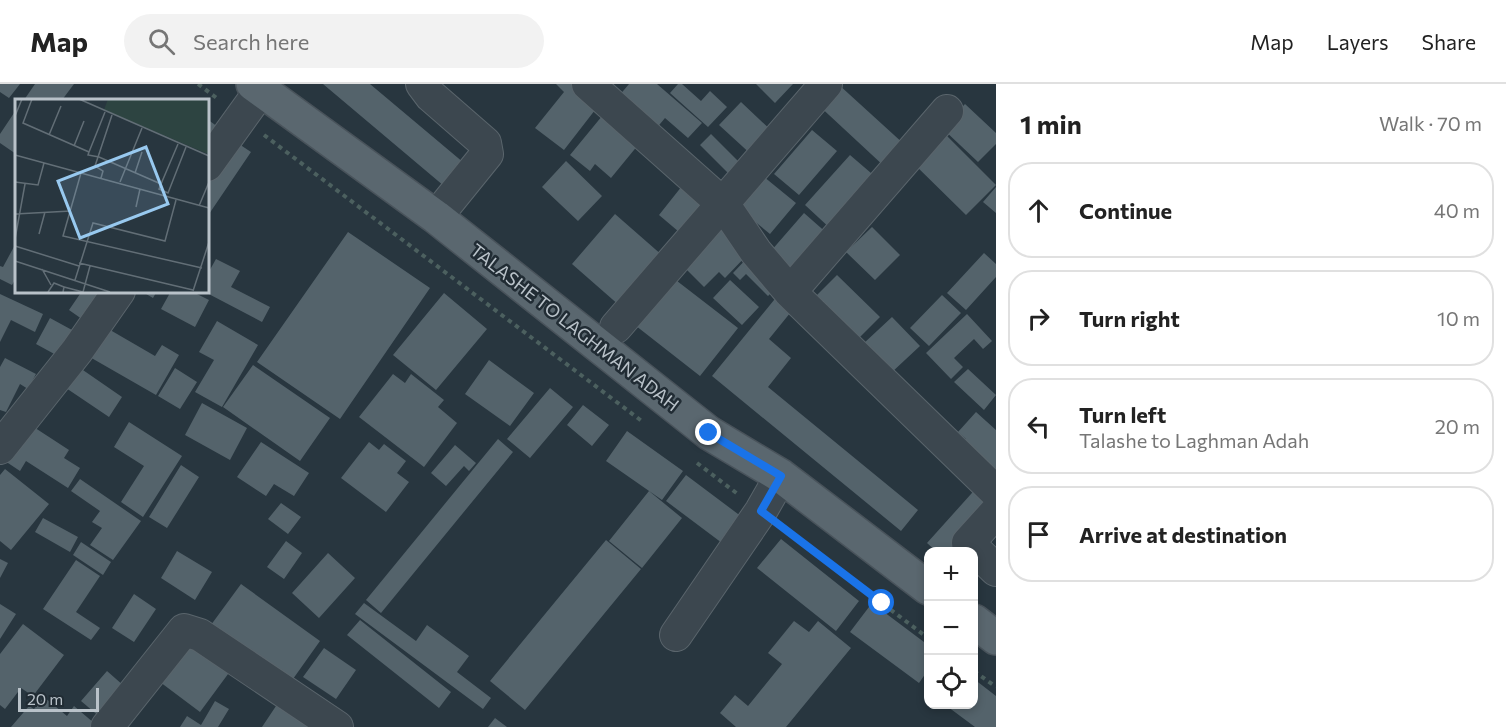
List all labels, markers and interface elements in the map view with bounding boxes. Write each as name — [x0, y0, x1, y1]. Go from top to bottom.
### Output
search box — [124, 14, 544, 68]
text: Map — [30, 24, 88, 58]
icon: search — [145, 25, 178, 58]
text: Search here — [193, 28, 309, 55]
text: Map — [1250, 29, 1294, 54]
text: Layers — [1327, 29, 1389, 54]
text: Share — [1422, 29, 1476, 54]
inset map — [15, 99, 208, 292]
text: 1 min — [1020, 108, 1082, 139]
text: Walk · 70 m — [1379, 111, 1482, 135]
icon: ahead — [1022, 194, 1055, 227]
text: Continue — [1079, 197, 1172, 224]
text: 40 m — [1434, 198, 1480, 222]
street label: TALASHE TO LAGHMAN ADAH — [466, 239, 684, 415]
icon: right — [1022, 302, 1055, 335]
text: Turn right — [1079, 305, 1180, 332]
text: 10 m — [1437, 306, 1480, 330]
text: Turn left — [1079, 401, 1166, 428]
icon: left — [1022, 410, 1055, 443]
text: 20 m — [1435, 414, 1480, 438]
route end — [695, 419, 721, 445]
text: Talashe to Laghman Adah — [1079, 428, 1309, 452]
icon: arrive — [1022, 518, 1055, 551]
text: Arrive at destination — [1079, 521, 1287, 548]
map controls — [924, 547, 978, 709]
button: + — [924, 547, 978, 601]
route start — [868, 589, 894, 615]
button: − — [924, 601, 978, 655]
button: locate — [924, 655, 978, 709]
scale bar — [18, 685, 99, 712]
text: 20 m — [27, 689, 63, 708]

